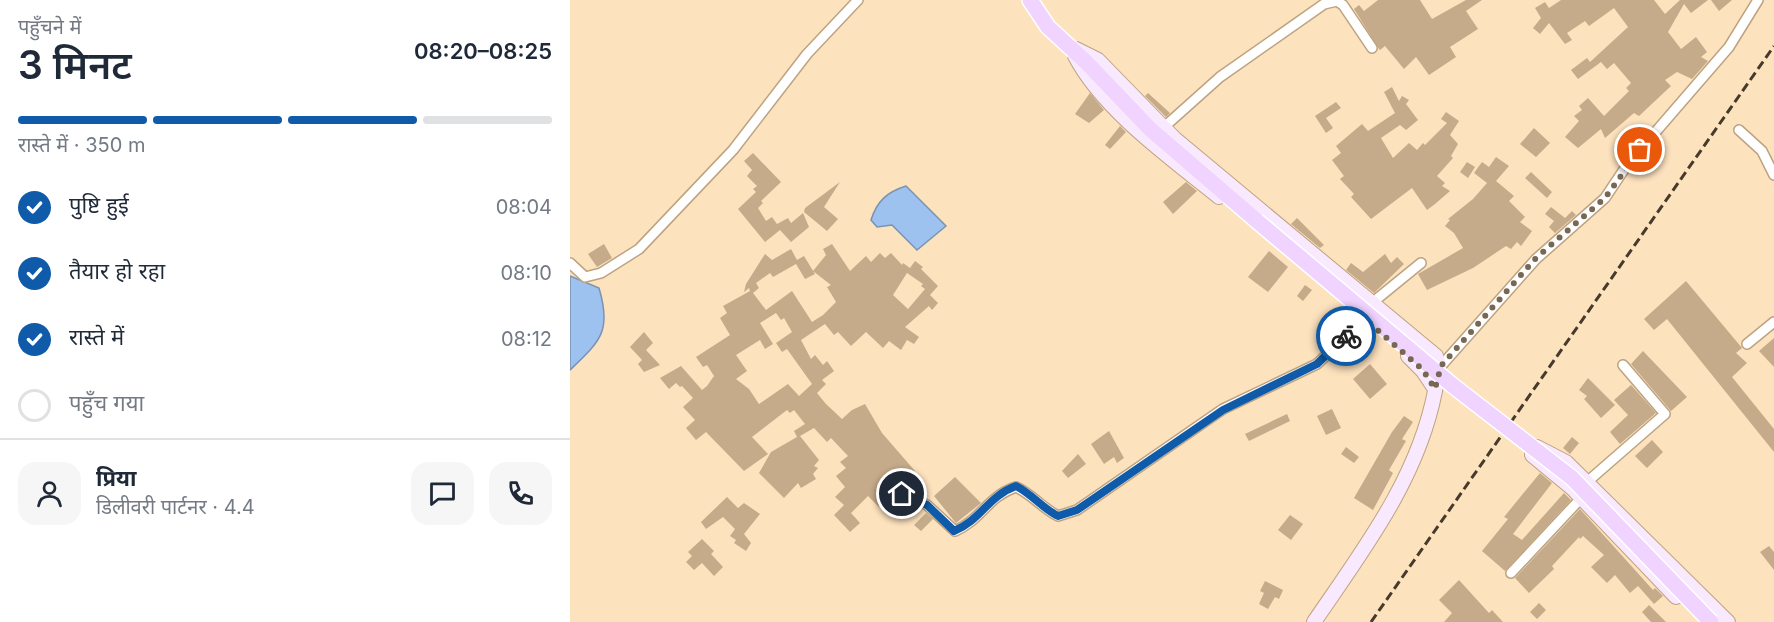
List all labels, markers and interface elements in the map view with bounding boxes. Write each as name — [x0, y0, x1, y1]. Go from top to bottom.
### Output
text: पहुँचने में — [18, 15, 81, 39]
text: 08:20–08:25 — [414, 38, 552, 64]
text: 3 मिनट — [18, 41, 132, 88]
pin — [1614, 124, 1665, 175]
text: रास्ते में · 350 m — [18, 133, 145, 157]
icon: bag — [1623, 133, 1656, 166]
icon: check — [18, 191, 51, 224]
text: पुष्टि हुई — [69, 192, 129, 218]
text: 08:04 — [496, 195, 552, 219]
icon: check — [18, 257, 51, 290]
text: तैयार हो रहा — [69, 258, 165, 284]
text: 08:10 — [500, 261, 552, 285]
courier — [1316, 306, 1376, 366]
icon: bike — [1330, 320, 1363, 353]
icon: check — [18, 323, 51, 356]
text: रास्ते में — [69, 324, 124, 350]
text: 08:12 — [501, 327, 552, 351]
text: पहुँच गया — [69, 390, 144, 416]
button: person — [18, 462, 81, 525]
button: chat — [411, 462, 474, 525]
button: phone — [489, 462, 552, 525]
text: प्रिया — [96, 465, 136, 491]
pin — [876, 468, 927, 519]
icon: home — [885, 477, 918, 510]
text: डिलीवरी पार्टनर · 4.4 — [96, 495, 255, 519]

